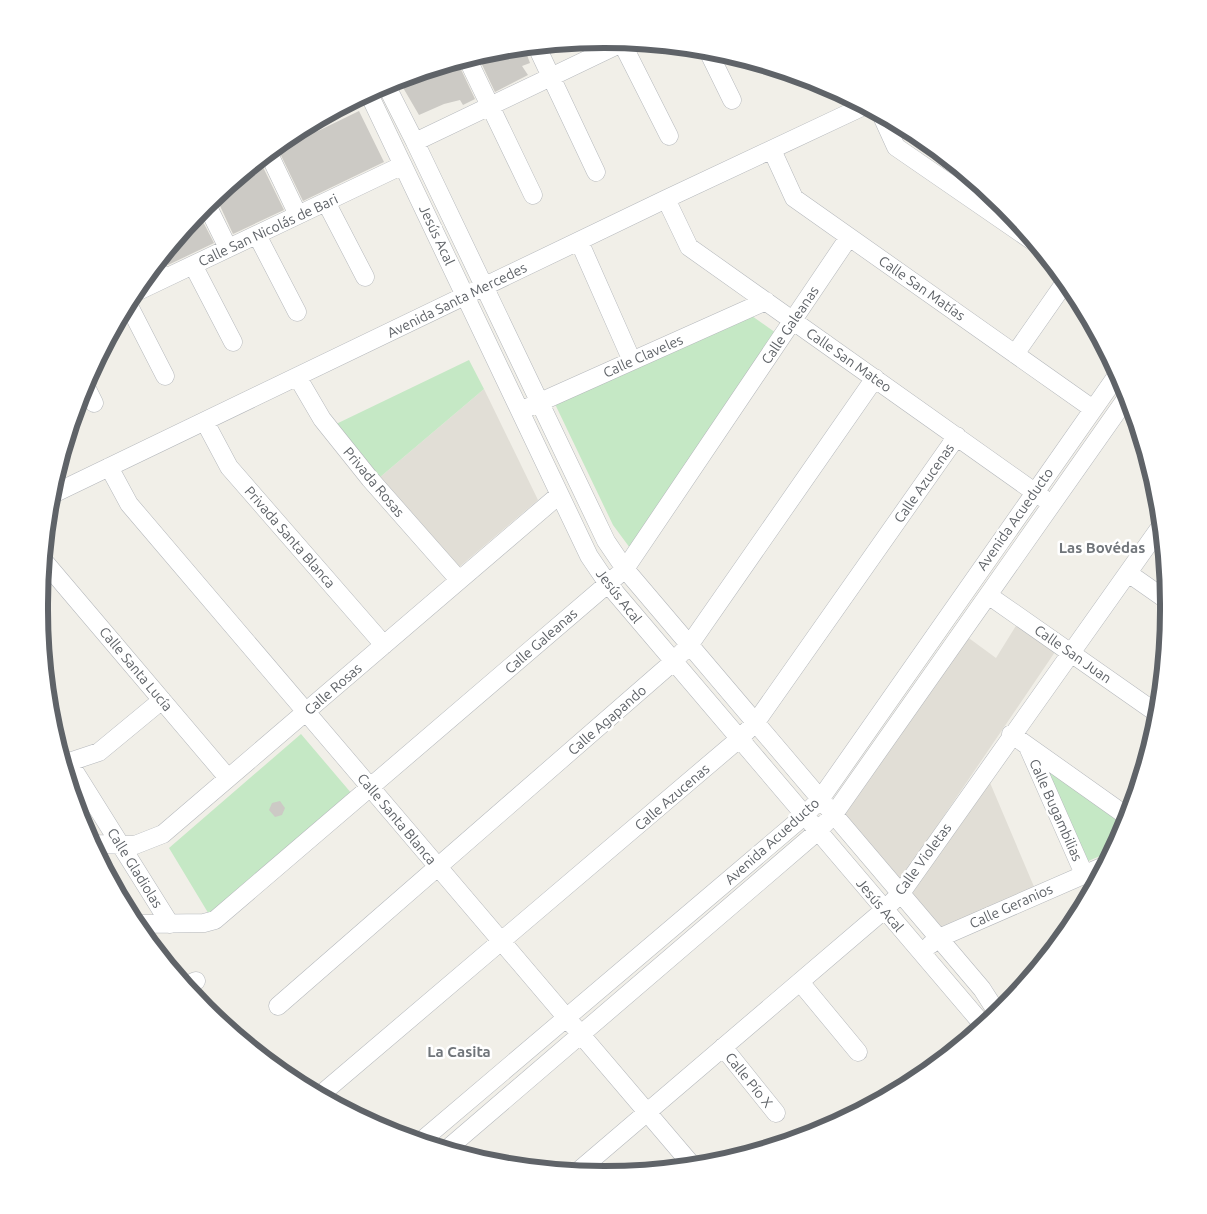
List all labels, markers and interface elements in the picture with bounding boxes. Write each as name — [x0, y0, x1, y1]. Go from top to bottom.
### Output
street label: Calle San Nicolás de Bari — [196, 191, 340, 269]
street label: Jesús Acal — [416, 202, 458, 268]
street label: Calle San Matías — [876, 252, 968, 324]
street label: Avenida Santa Mercedes — [385, 259, 529, 341]
street label: Calle Galeanas — [758, 283, 822, 367]
street label: Calle San Mateo — [803, 325, 895, 395]
street label: Calle Claveles — [601, 331, 685, 381]
street label: Calle Azucenas — [891, 440, 957, 526]
street label: Privada Rosas — [340, 444, 408, 520]
street label: Avenida Acueducto — [974, 465, 1056, 573]
street label: Privada Santa Blanca — [241, 483, 339, 591]
district label: Las Bovédas — [1059, 539, 1145, 556]
street label: Jesús Acal — [593, 566, 645, 627]
street label: Calle Galeanas — [502, 605, 580, 677]
street label: Calle San Juan — [1032, 622, 1114, 686]
street label: Calle Santa Lucía — [96, 624, 176, 714]
street label: Calle Rosas — [301, 660, 365, 718]
street label: Calle Agapando — [565, 682, 649, 758]
street label: Calle Bugambilias — [1026, 756, 1086, 864]
street label: Calle Azucenas — [632, 760, 712, 834]
street label: Calle Santa Blanca — [354, 770, 440, 868]
street label: Avenida Acueducto — [722, 795, 822, 887]
street label: Calle Violetas — [892, 820, 954, 898]
street label: Calle Gladiolas — [104, 825, 166, 911]
street label: Jesús Acal — [853, 875, 907, 935]
street label: Calle Geranios — [967, 881, 1055, 931]
district label: La Casita — [427, 1043, 491, 1060]
street label: Calle Pío X — [722, 1049, 776, 1111]

